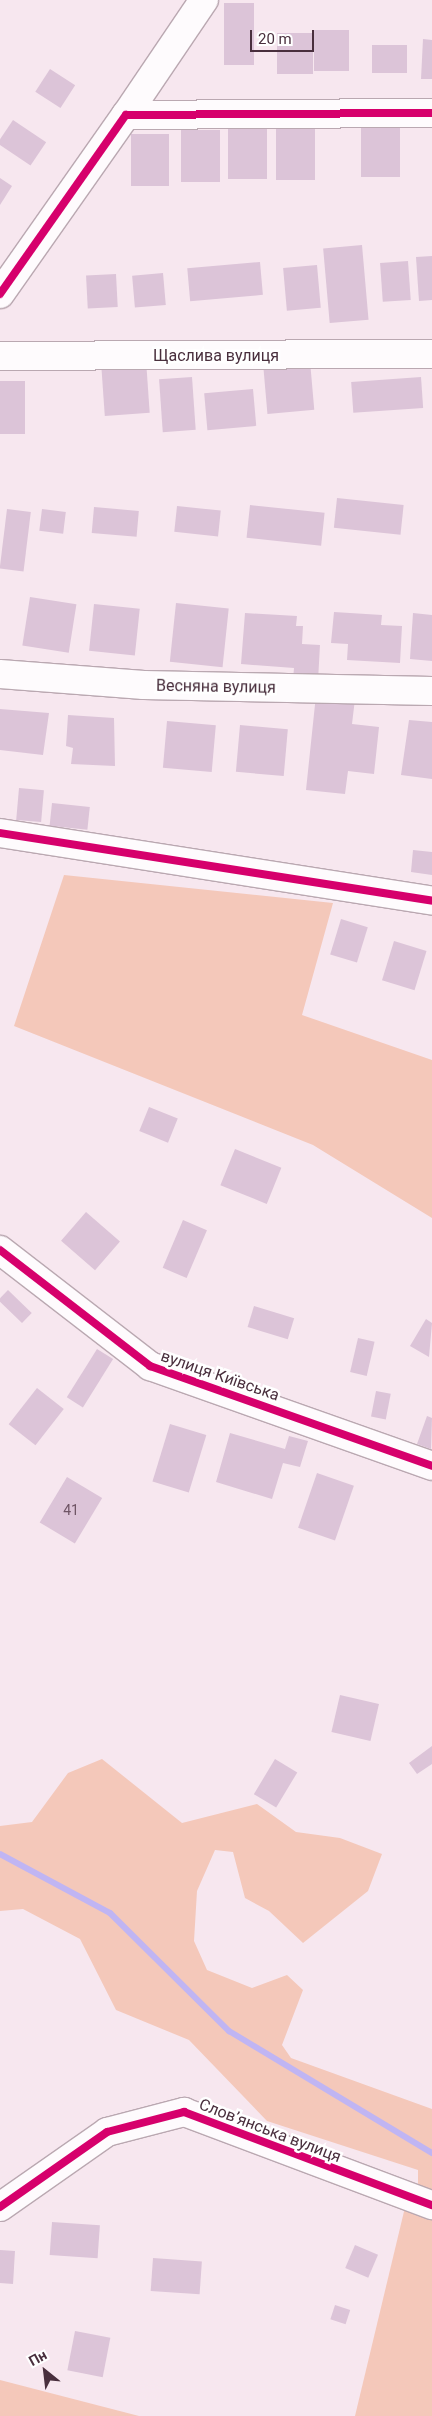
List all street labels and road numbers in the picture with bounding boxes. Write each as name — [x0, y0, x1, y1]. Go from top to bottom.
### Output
street label: Щаслива вулиця — [153, 346, 279, 366]
street label: Весняна вулиця — [156, 676, 276, 698]
street label: вулиця Київська — [158, 1347, 282, 1405]
street label: Словʼянська вулиця — [196, 2095, 344, 2167]

